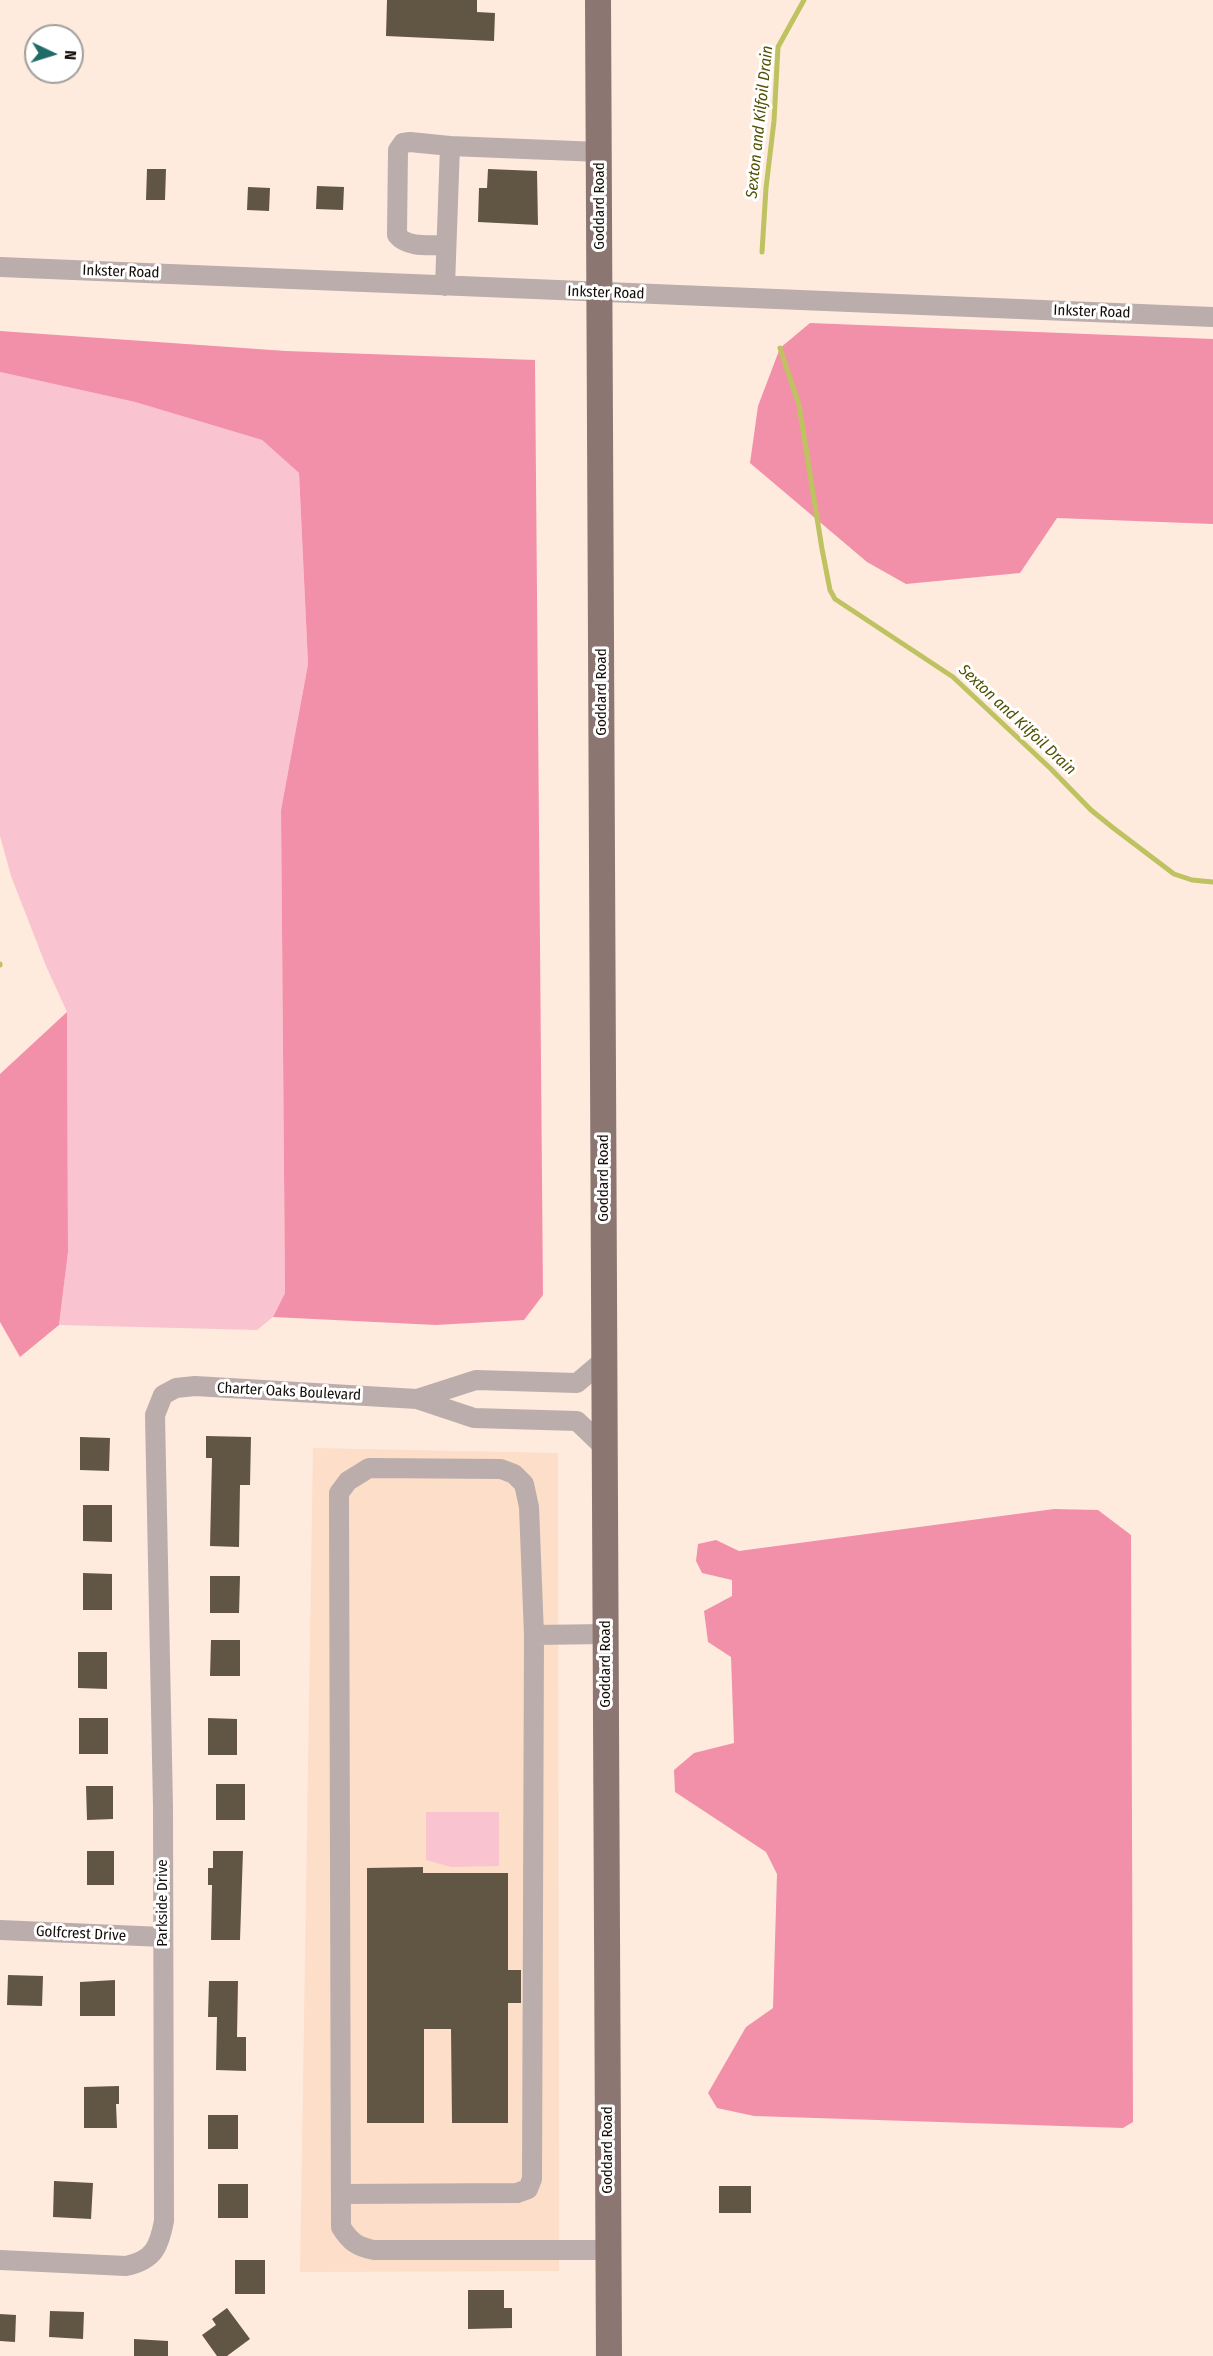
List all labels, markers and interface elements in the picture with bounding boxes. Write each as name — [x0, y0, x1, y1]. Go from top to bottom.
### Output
north arrow — [24, 24, 84, 84]
water label: Sexton and Kilfoil Drain — [742, 45, 778, 199]
text: N — [61, 50, 80, 61]
street label: Goddard Road — [591, 162, 609, 250]
street label: Inkster Road — [82, 262, 160, 282]
street label: Inkster Road — [567, 283, 645, 303]
street label: Inkster Road — [1053, 302, 1131, 322]
street label: Goddard Road — [593, 648, 611, 736]
water label: Sexton and Kilfoil Drain — [954, 661, 1080, 779]
street label: Goddard Road — [595, 1134, 613, 1222]
street label: Charter Oaks Boulevard — [217, 1379, 361, 1405]
street label: Goddard Road — [597, 1620, 615, 1708]
street label: Parkside Drive — [154, 1859, 172, 1947]
street label: Golfcrest Drive — [36, 1923, 126, 1945]
street label: Goddard Road — [599, 2106, 617, 2194]

